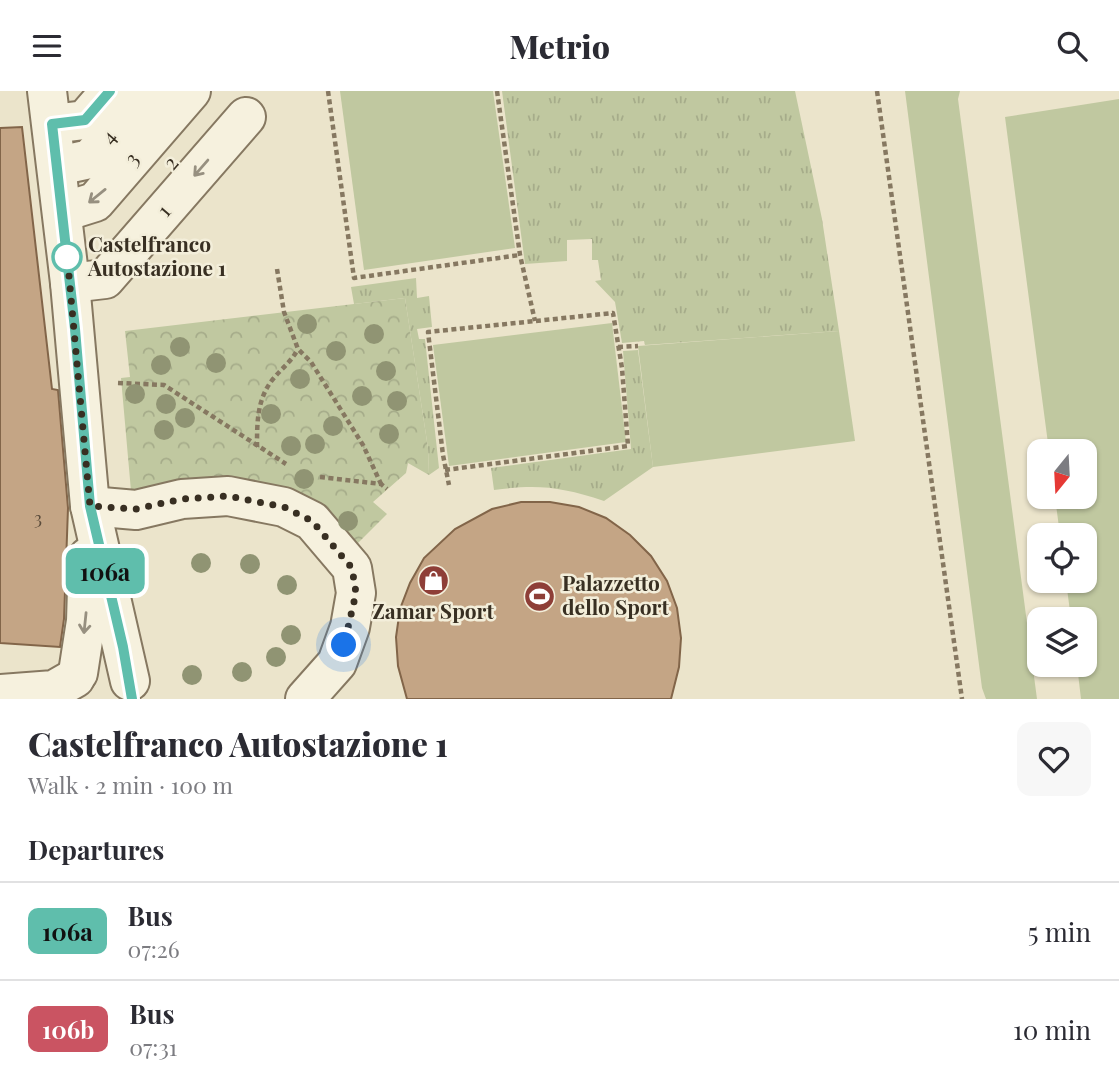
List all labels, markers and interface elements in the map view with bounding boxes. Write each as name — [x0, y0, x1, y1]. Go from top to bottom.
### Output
text: Metrio — [509, 24, 610, 67]
icon: menu — [28, 27, 66, 65]
icon: search — [1053, 27, 1091, 65]
street label: 4 — [94, 123, 121, 149]
street label: 3 — [117, 145, 144, 170]
street label: 2 — [156, 149, 183, 175]
one-way arrow — [193, 159, 209, 177]
one-way arrow — [88, 188, 106, 204]
street label: 1 — [149, 197, 176, 222]
place label: Castelfranco Autostazione 1 — [87, 229, 226, 281]
marker: Castelfranco Autostazione 1 — [52, 242, 82, 272]
north arrow — [1027, 439, 1097, 509]
map controls — [1027, 439, 1097, 677]
house number: 3 — [34, 506, 42, 530]
button: locate — [1027, 523, 1097, 593]
line badge: 106a — [56, 548, 154, 594]
text: 106a — [80, 555, 130, 587]
shop icon: Zamar Sport — [416, 563, 450, 597]
place label: Palazzetto dello Sport — [562, 568, 669, 620]
sports icon: Palazzetto dello Sport — [522, 579, 556, 613]
place label: Zamar Sport — [372, 596, 494, 624]
button: layers — [1027, 607, 1097, 677]
one-way arrow — [78, 611, 91, 634]
your location — [326, 627, 361, 662]
text: Castelfranco Autostazione 1 — [28, 721, 448, 765]
button: heart — [1017, 722, 1091, 796]
text: Walk · 2 min · 100 m — [28, 769, 233, 800]
text: Departures — [28, 832, 164, 867]
text: Bus — [128, 898, 173, 933]
text: 5 min — [1028, 914, 1091, 949]
text: 106a — [42, 915, 93, 947]
text: 07:26 — [128, 933, 180, 964]
text: Bus — [129, 996, 174, 1031]
text: 10 min — [1013, 1012, 1091, 1047]
text: 106b — [42, 1013, 94, 1045]
text: 07:31 — [129, 1031, 177, 1062]

